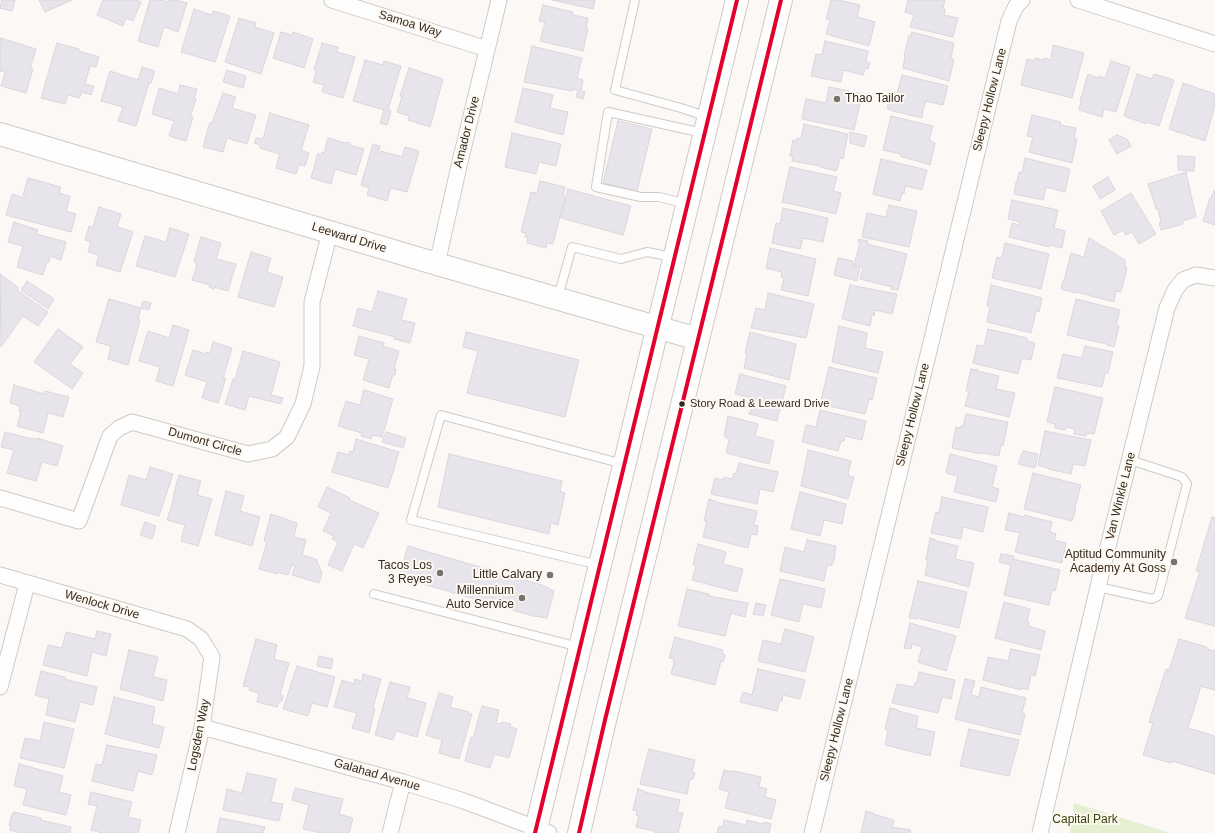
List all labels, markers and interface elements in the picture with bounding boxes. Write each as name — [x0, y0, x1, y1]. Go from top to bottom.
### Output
street label: Samoa Way — [377, 8, 443, 40]
street label: Sleepy Hollow Lane — [970, 47, 1010, 153]
place label: Thao Tailor — [845, 92, 904, 106]
marker: Thao Tailor — [832, 94, 842, 104]
street label: Amador Drive — [451, 95, 483, 169]
street label: Leeward Drive — [310, 220, 388, 256]
street label: Sleepy Hollow Lane — [893, 362, 933, 468]
place label: Story Road & Leeward Drive — [690, 397, 829, 411]
marker: Story Road & Leeward Drive — [677, 399, 687, 409]
street label: Dumont Circle — [166, 425, 244, 459]
street label: Van Winkle Lane — [1103, 451, 1139, 541]
place label: Aptitud Community Academy At Goss — [1065, 548, 1166, 576]
marker: Aptitud Community Academy At Goss — [1169, 557, 1179, 567]
place label: Tacos Los 3 Reyes — [378, 559, 432, 587]
marker: Tacos Los 3 Reyes — [435, 568, 445, 578]
place label: Little Calvary — [473, 568, 542, 582]
marker: Little Calvary — [545, 570, 555, 580]
place label: Millennium Auto Service — [446, 584, 514, 612]
street label: Wenlock Drive — [63, 587, 141, 623]
marker: Millennium Auto Service — [517, 593, 527, 603]
street label: Sleepy Hollow Lane — [817, 677, 857, 783]
street label: Logsden Way — [185, 698, 213, 772]
street label: Galahad Avenue — [332, 756, 422, 794]
park label: Capital Park — [1052, 813, 1118, 827]

